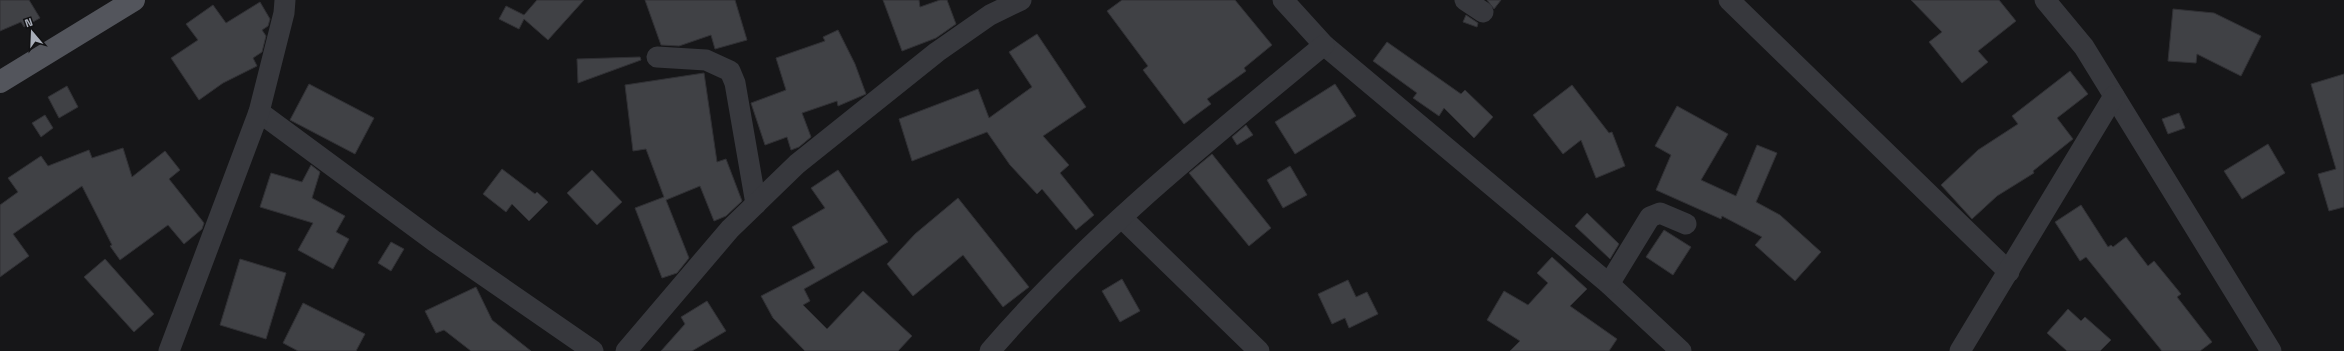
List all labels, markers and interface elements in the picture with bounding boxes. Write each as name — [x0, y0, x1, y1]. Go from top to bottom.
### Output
north arrow — [12, 12, 52, 52]
text: N — [23, 15, 35, 30]

